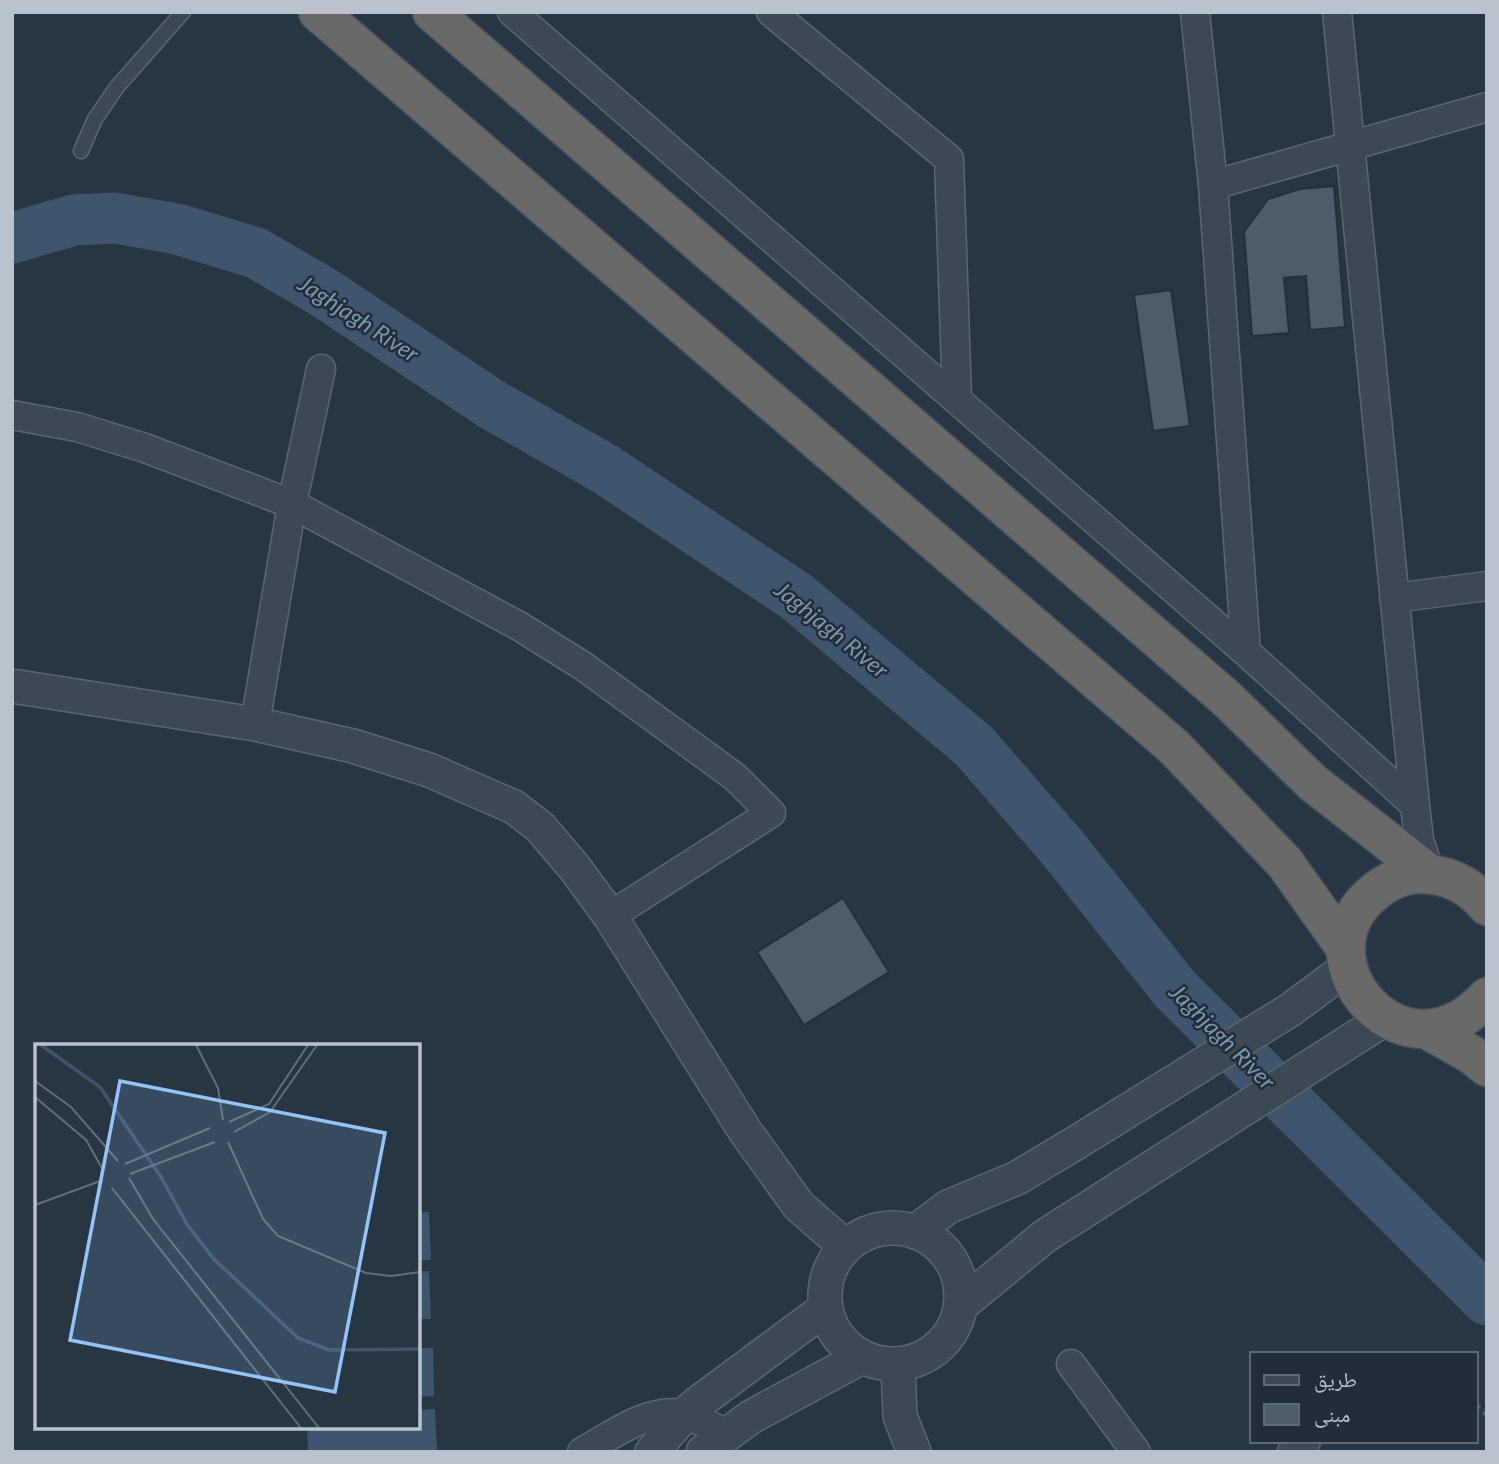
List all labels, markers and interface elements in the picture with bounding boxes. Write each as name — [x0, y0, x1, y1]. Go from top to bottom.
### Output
water label: Jaghjagh River — [293, 268, 425, 368]
water label: Jaghjagh River — [769, 574, 895, 684]
water label: Jaghjagh River — [1164, 977, 1282, 1095]
inset map — [35, 1044, 420, 1429]
legend — [1250, 1352, 1478, 1443]
text: طريق — [1314, 1366, 1357, 1393]
text: مبنى — [1314, 1401, 1350, 1428]

